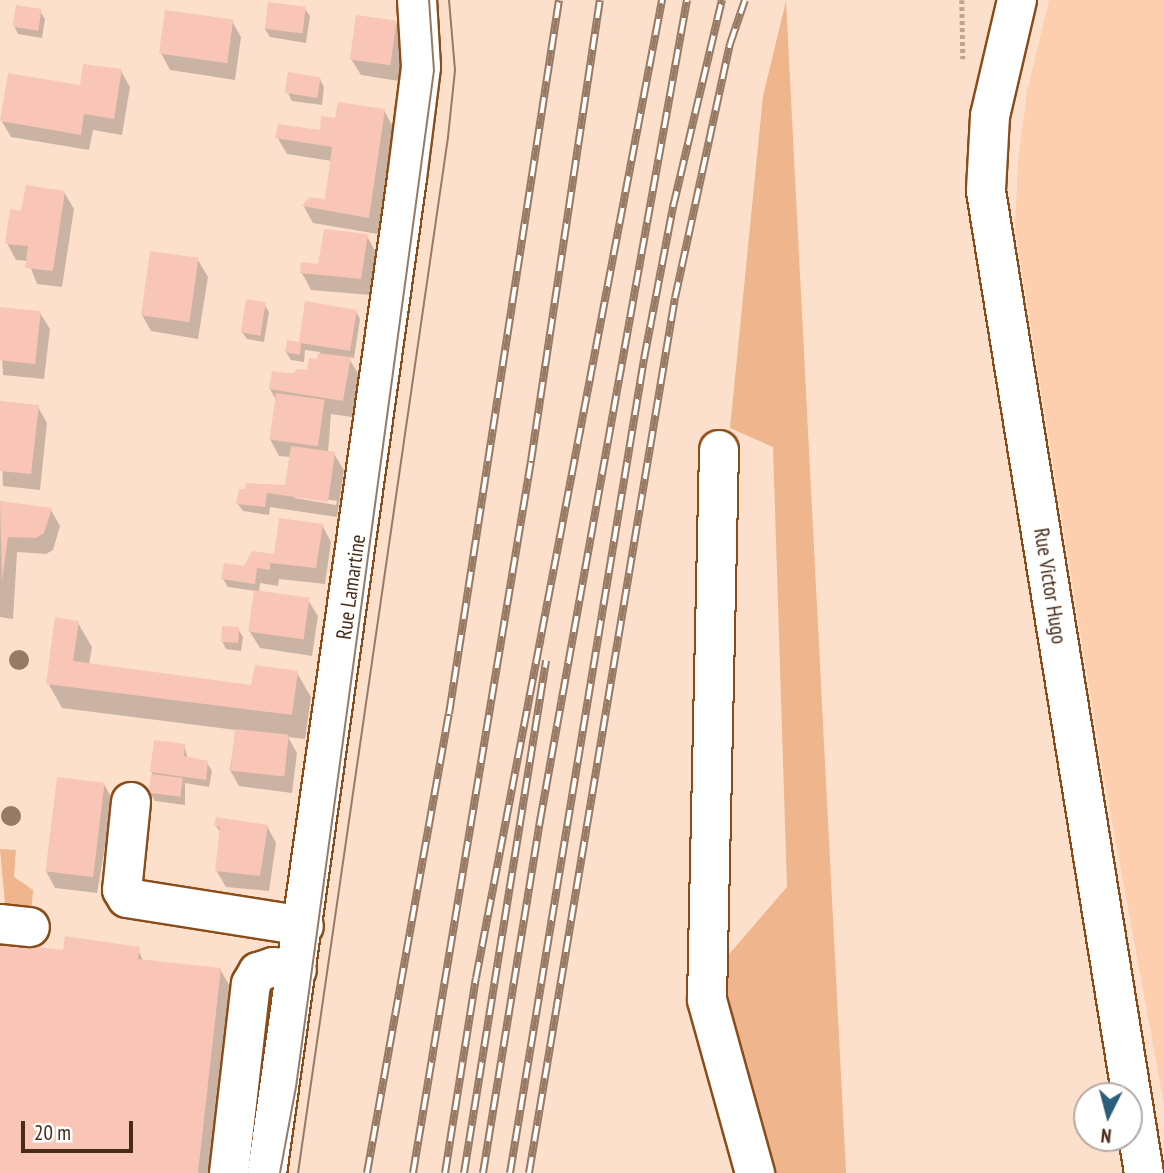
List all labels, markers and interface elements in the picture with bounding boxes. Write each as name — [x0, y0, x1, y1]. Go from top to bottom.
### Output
street label: Rue Victor Hugo — [1028, 526, 1072, 646]
street label: Rue Lamartine — [331, 533, 371, 641]
north arrow — [1073, 1082, 1143, 1152]
scale bar — [24, 1106, 136, 1150]
text: 20 m — [34, 1119, 71, 1146]
text: N — [1100, 1123, 1112, 1148]

